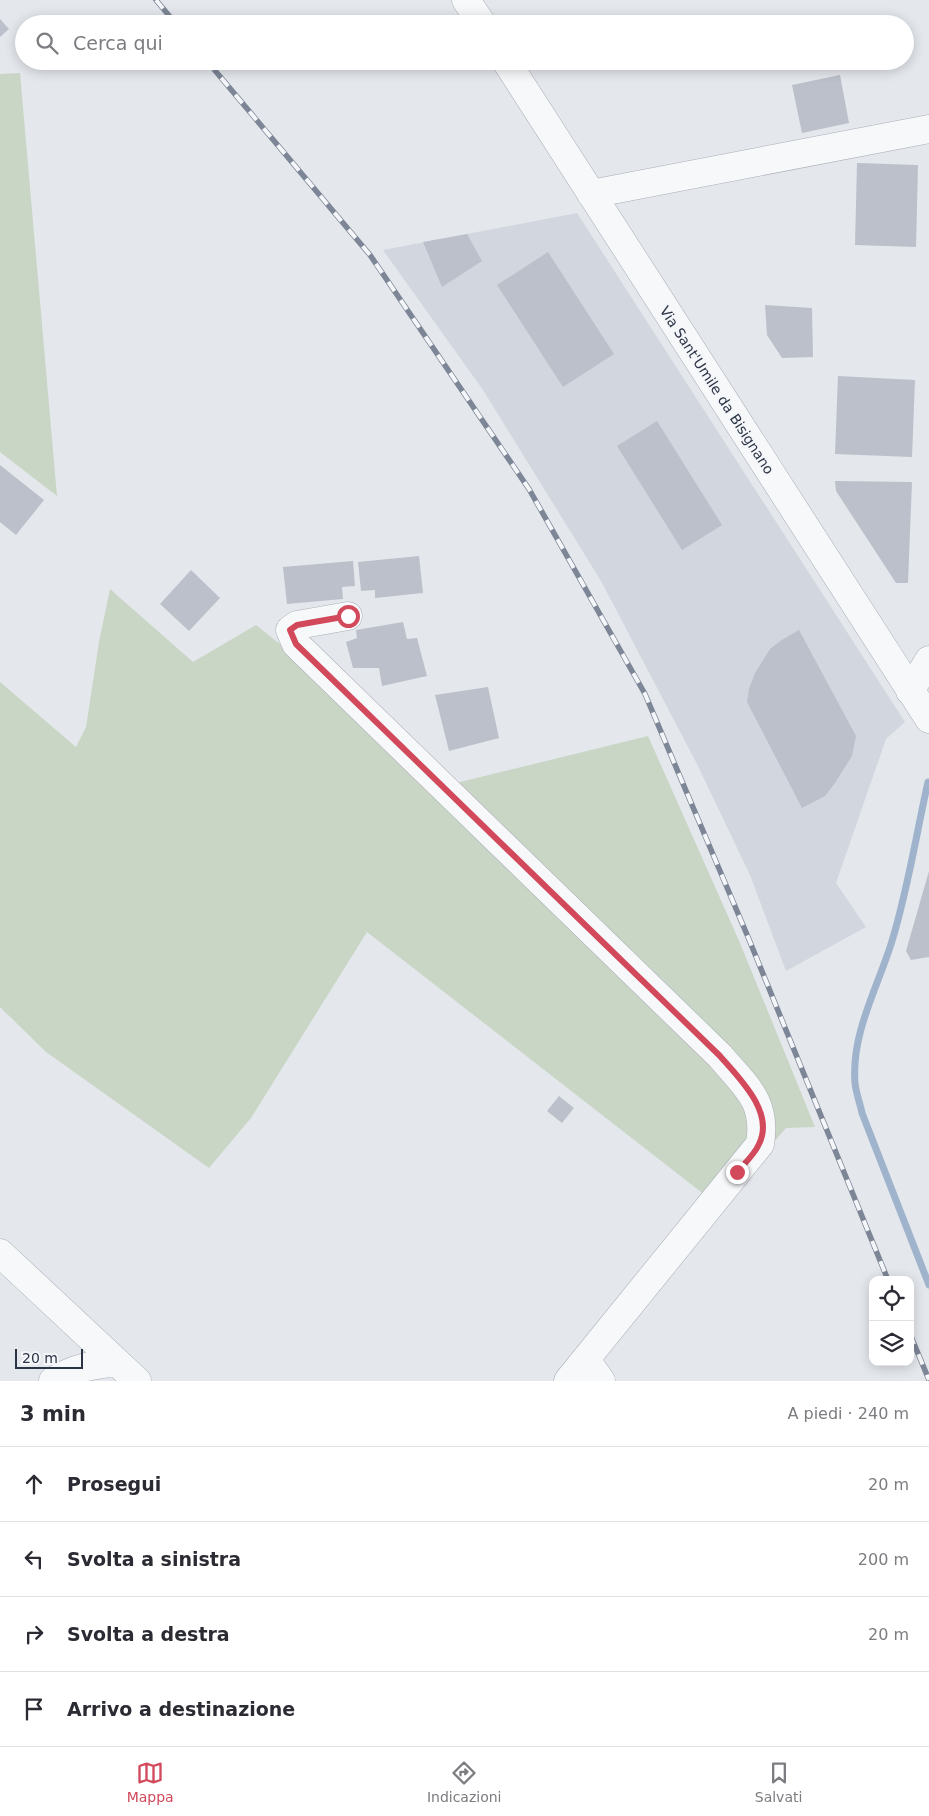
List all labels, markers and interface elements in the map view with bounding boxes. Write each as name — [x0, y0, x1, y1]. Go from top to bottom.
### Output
search box — [15, 15, 914, 70]
icon: search — [33, 29, 61, 57]
text: Cerca qui — [73, 32, 163, 54]
street label: Via Sant'Umile da Bisignano — [657, 303, 777, 477]
route start — [337, 605, 360, 628]
route end — [726, 1161, 749, 1184]
map controls — [869, 1276, 914, 1366]
button: locate — [869, 1276, 914, 1321]
button: layers — [869, 1321, 914, 1366]
scale bar — [15, 1346, 82, 1369]
text: 20 m — [22, 1350, 58, 1366]
text: 3 min — [20, 1402, 86, 1426]
text: A piedi · 240 m — [787, 1404, 909, 1423]
icon: ahead — [20, 1470, 48, 1498]
text: Prosegui — [67, 1473, 161, 1495]
text: 20 m — [868, 1475, 909, 1494]
icon: left — [20, 1545, 48, 1573]
text: Svolta a sinistra — [67, 1548, 241, 1570]
text: 200 m — [858, 1550, 909, 1569]
icon: right — [20, 1620, 48, 1648]
text: Svolta a destra — [67, 1623, 230, 1645]
text: 20 m — [868, 1625, 909, 1644]
icon: arrive — [20, 1695, 48, 1723]
text: Arrivo a destinazione — [67, 1698, 295, 1720]
tab: Mappa — [127, 1759, 174, 1805]
tab: Indicazioni — [427, 1759, 502, 1805]
tab: Salvati — [755, 1759, 802, 1805]

